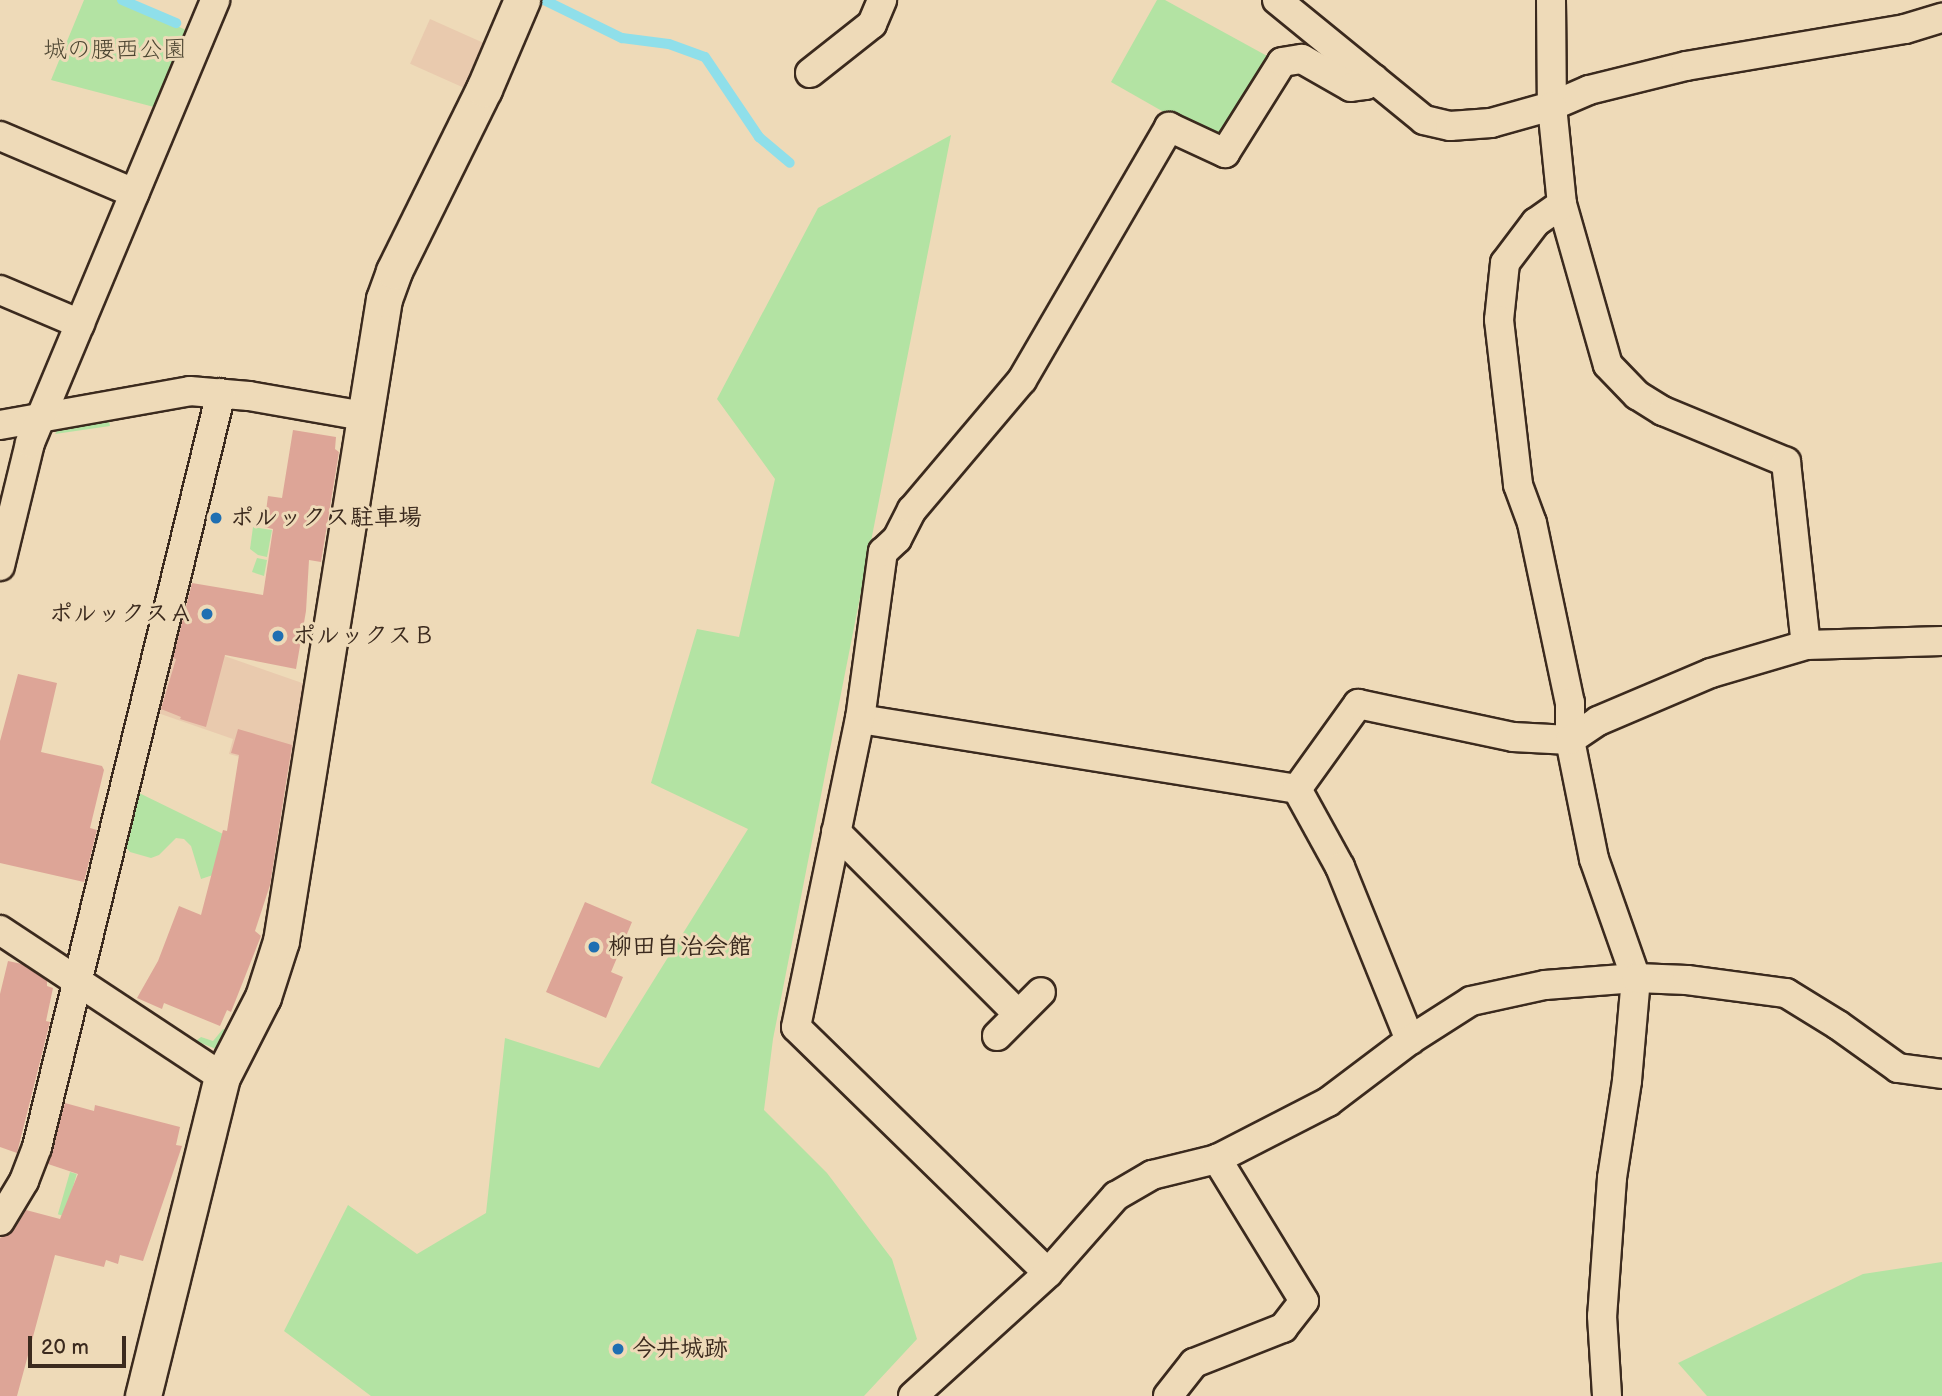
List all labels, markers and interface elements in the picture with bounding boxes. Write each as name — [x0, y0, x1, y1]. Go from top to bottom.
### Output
park label: 城の腰西公園 — [43, 36, 187, 64]
place label: ポルックス駐車場 — [230, 504, 422, 532]
marker: ポルックス駐車場 — [208, 510, 224, 526]
place label: ポルックスＡ — [49, 600, 193, 628]
marker: ポルックスＡ — [199, 606, 215, 622]
place label: ポルックスＢ — [292, 622, 436, 650]
marker: ポルックスＢ — [270, 628, 286, 644]
place label: 柳田自治会館 — [608, 933, 752, 961]
marker: 柳田自治会館 — [586, 939, 602, 955]
scale bar — [32, 1322, 130, 1366]
text: 20 m — [41, 1335, 89, 1360]
place label: 今井城跡 — [632, 1335, 728, 1363]
marker: 今井城跡 — [610, 1341, 626, 1357]

